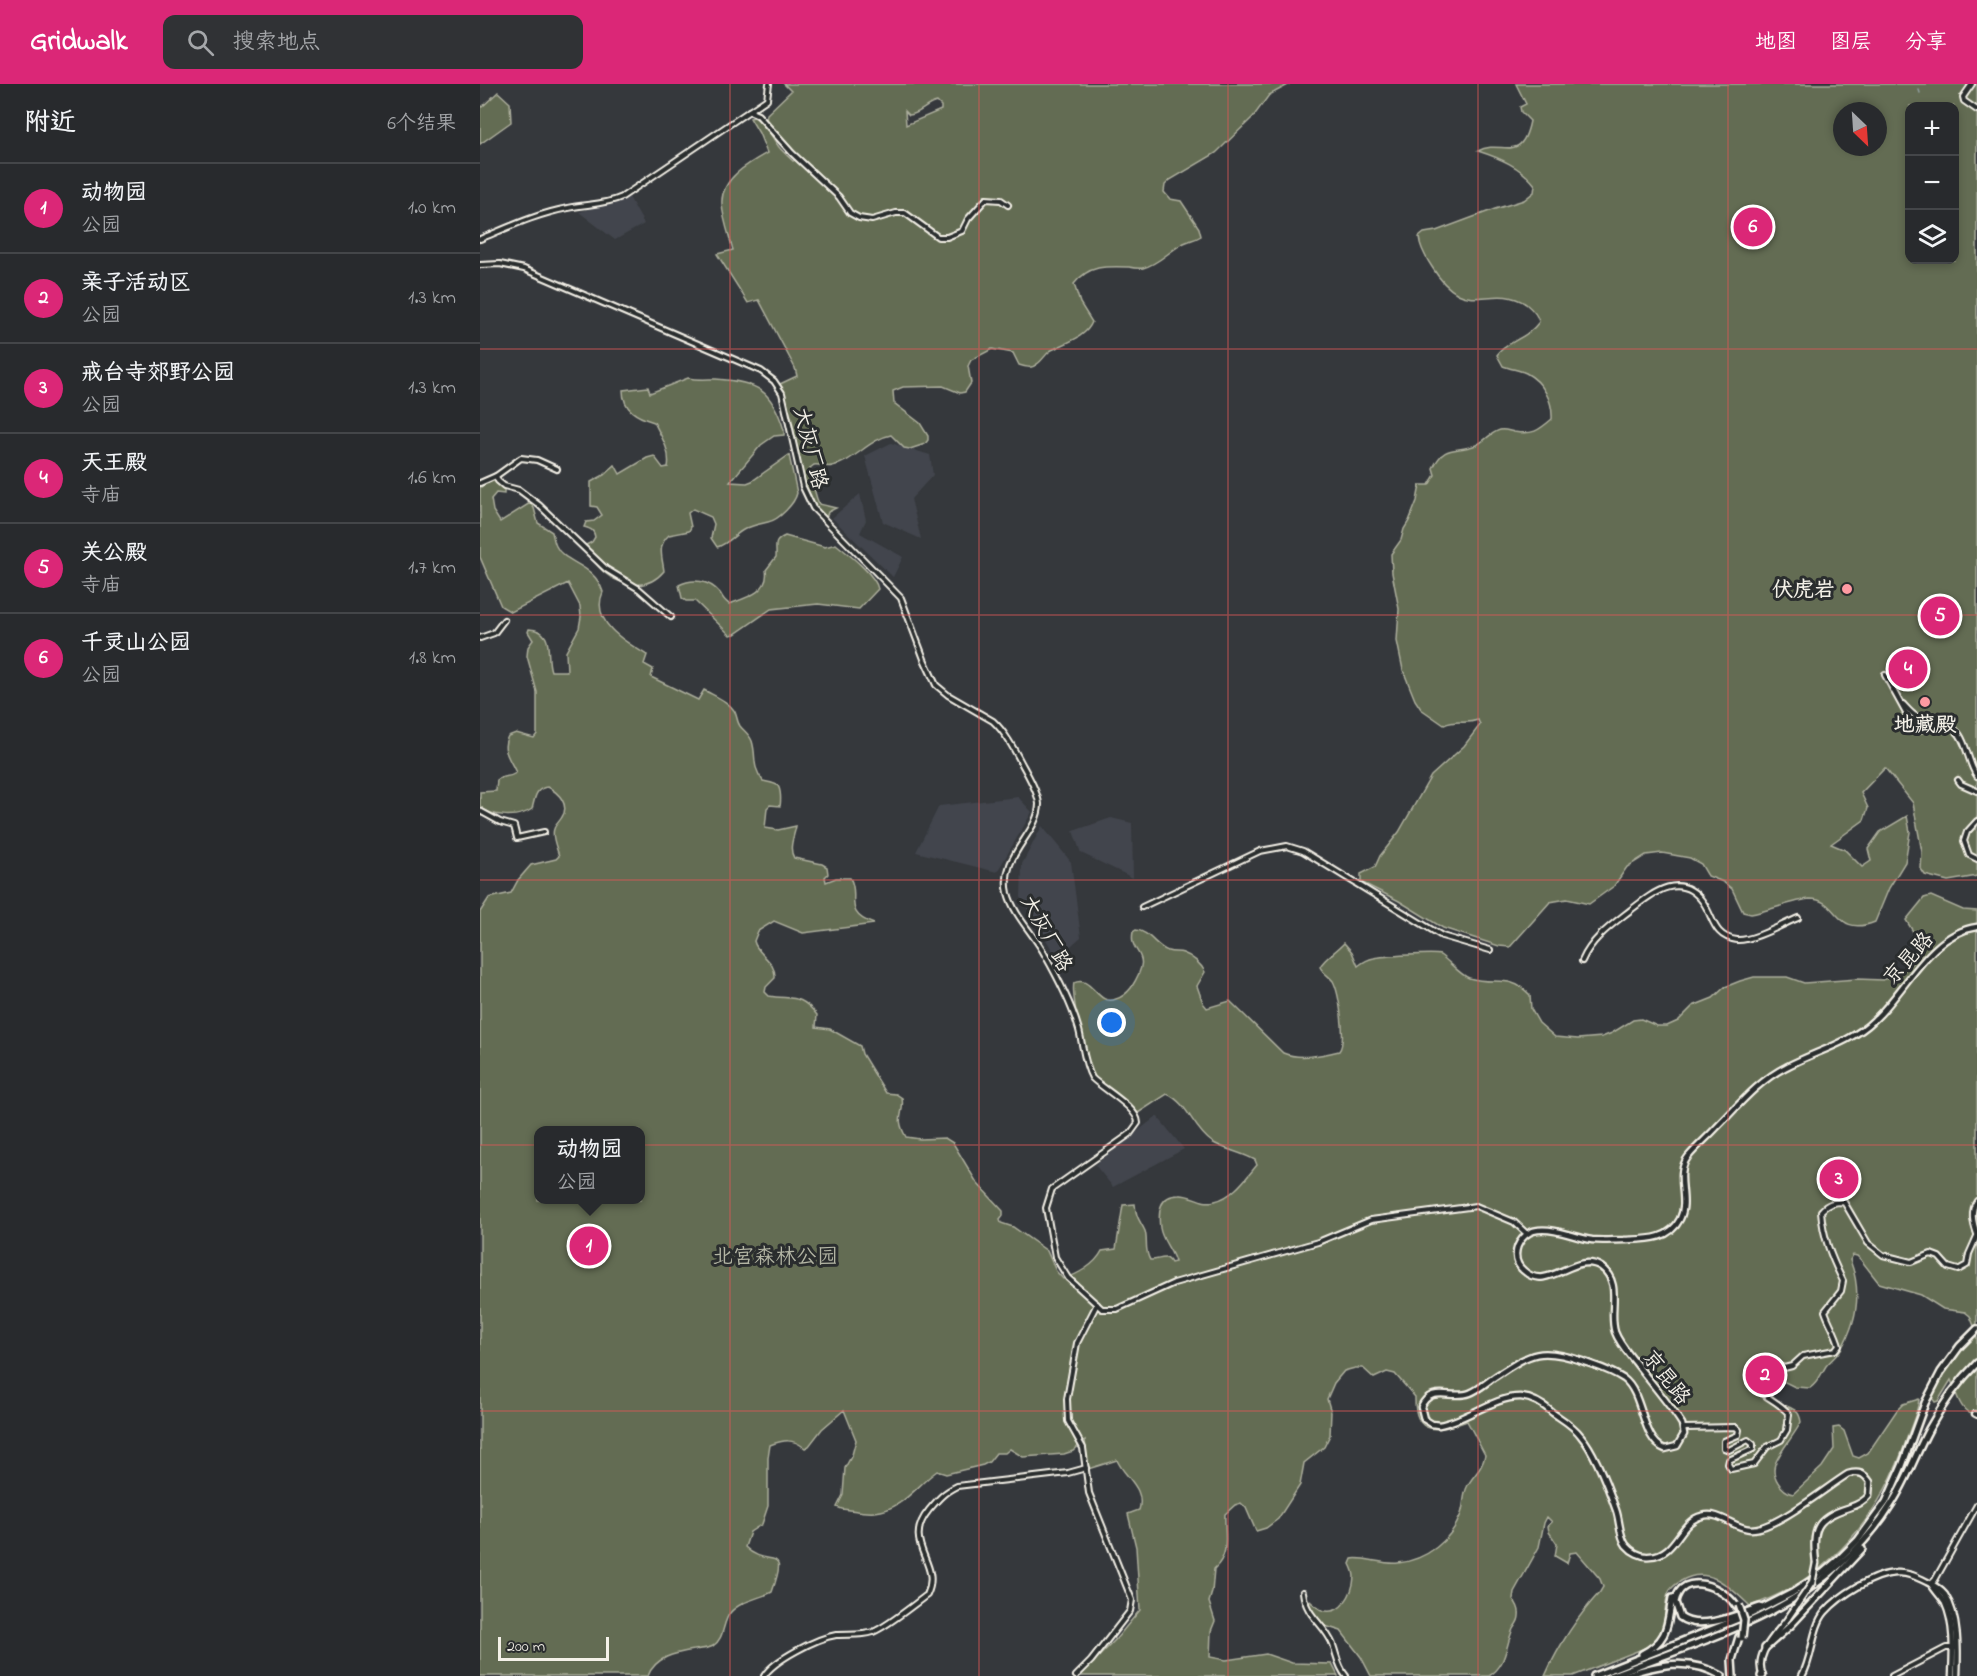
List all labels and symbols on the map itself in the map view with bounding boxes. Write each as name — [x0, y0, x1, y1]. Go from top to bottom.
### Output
north arrow — [1833, 102, 1887, 156]
pin: 6 — [1734, 204, 1772, 250]
street label: 大灰厂路 — [784, 404, 834, 493]
place label: 伏虎岩 — [1772, 576, 1835, 606]
marker: 伏虎岩 — [1840, 582, 1854, 596]
pin: 5 — [1920, 594, 1960, 638]
pin: 4 — [1888, 646, 1928, 692]
marker: 地藏殿 — [1918, 695, 1932, 709]
place label: 地藏殿 — [1894, 711, 1957, 741]
street label: 大灰厂路 — [1012, 890, 1079, 978]
street label: 京昆路 — [1877, 926, 1942, 993]
your location — [1097, 1008, 1126, 1037]
pin: 3 — [1820, 1156, 1858, 1202]
pin: 1 — [570, 1224, 608, 1268]
park label: 北宫森林公园 — [712, 1243, 838, 1273]
street label: 京昆路 — [1634, 1344, 1697, 1412]
pin: 2 — [1746, 1352, 1784, 1398]
scale bar — [498, 1634, 609, 1662]

